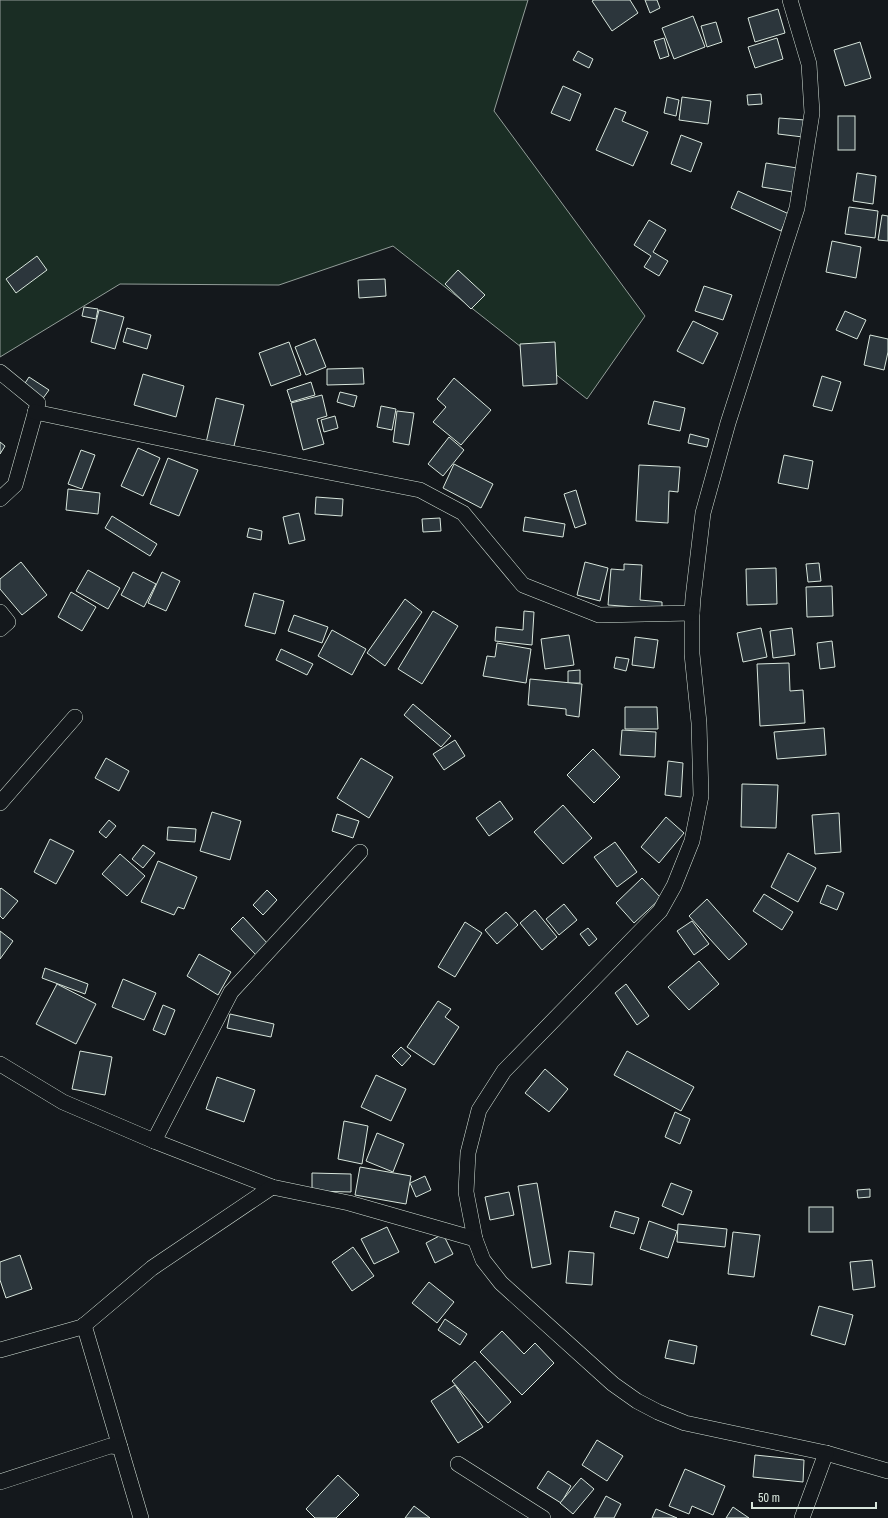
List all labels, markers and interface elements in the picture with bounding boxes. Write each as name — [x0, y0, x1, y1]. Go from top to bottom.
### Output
scale bar — [752, 1484, 876, 1510]
text: 50 m — [758, 1490, 780, 1506]

